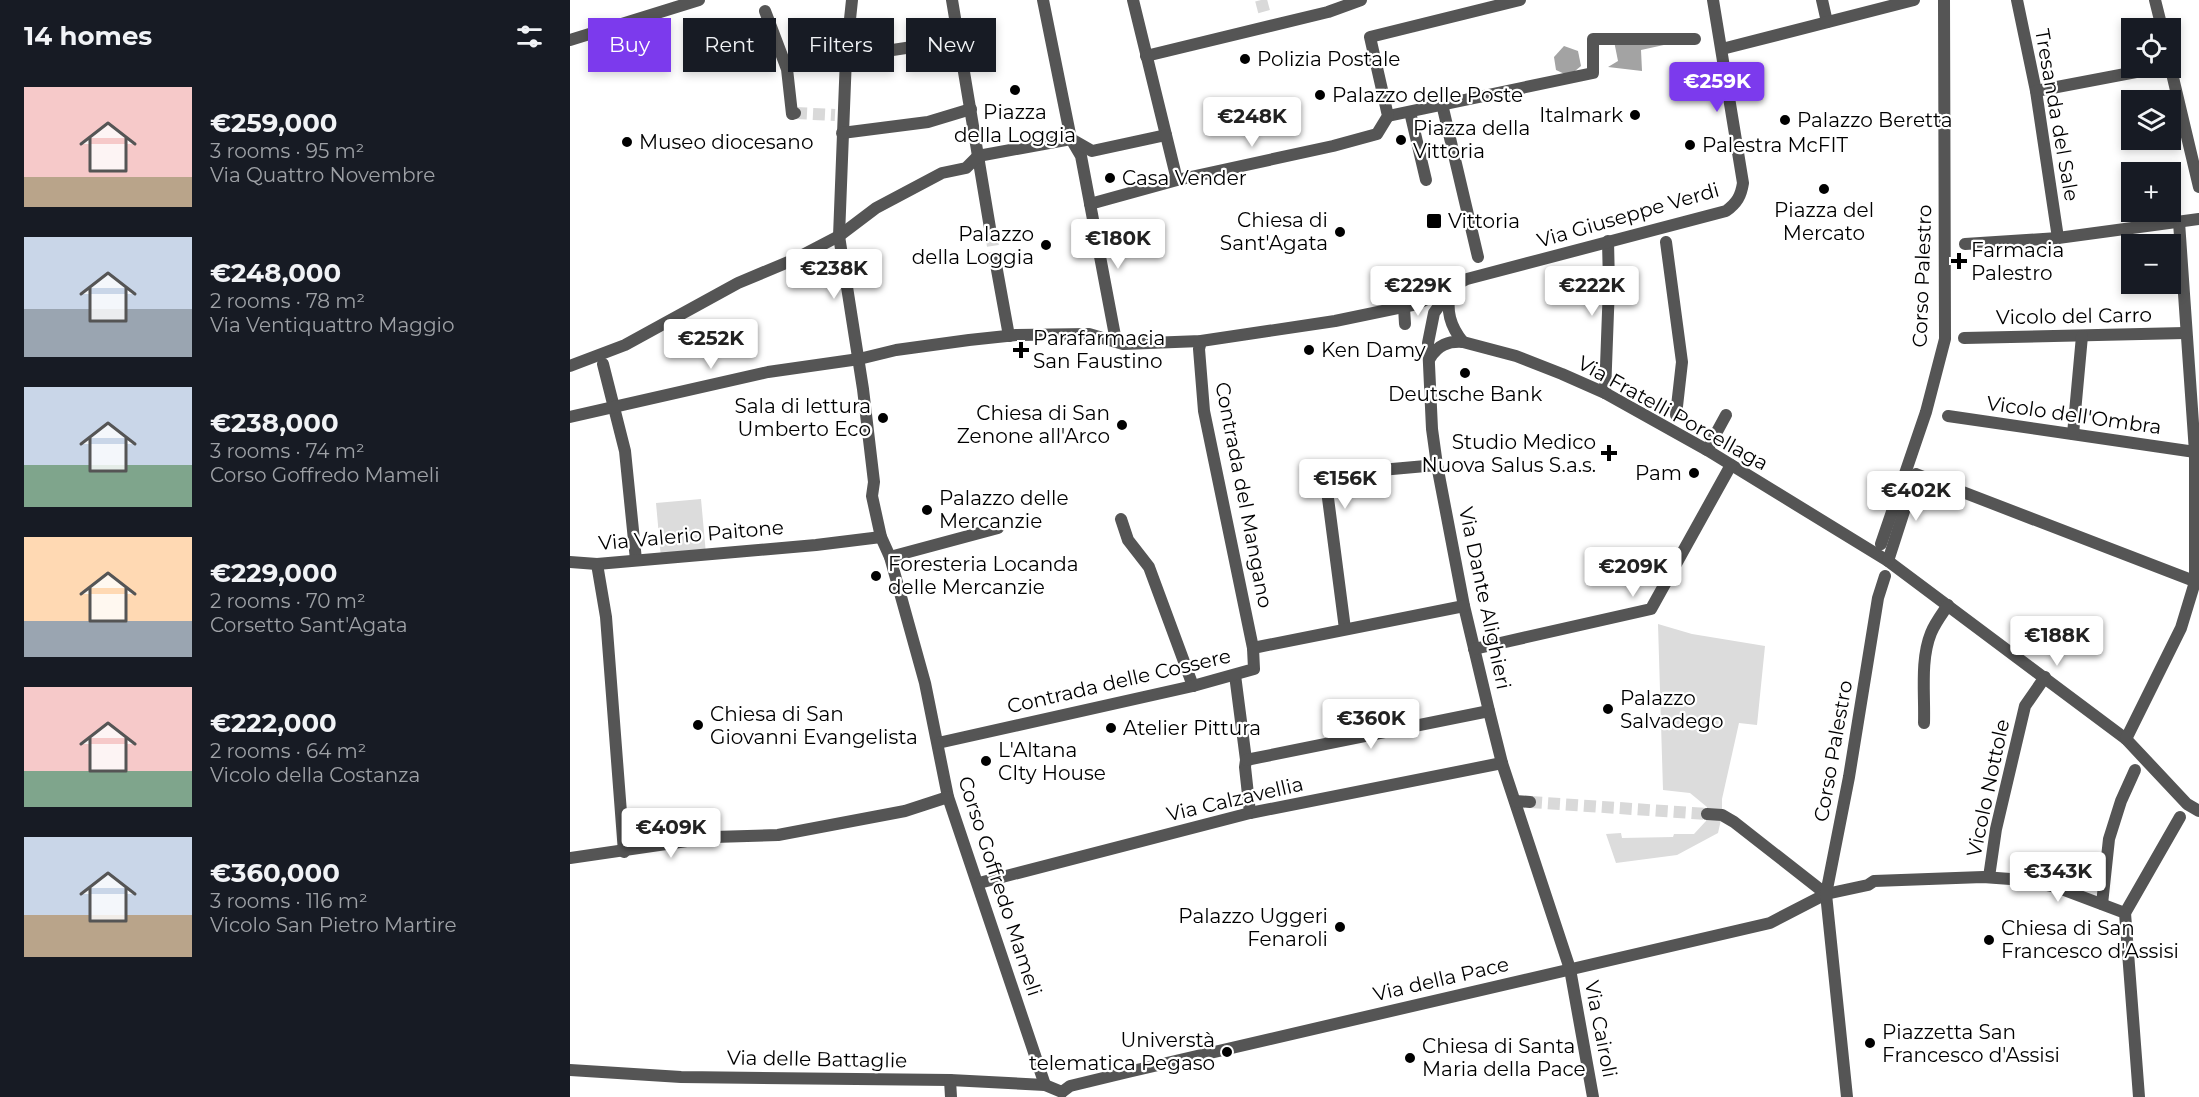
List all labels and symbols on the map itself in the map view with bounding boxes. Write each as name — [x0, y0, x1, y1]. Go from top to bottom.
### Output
street label: Tresanda del Sale — [2030, 27, 2084, 203]
place label: Polizia Postale — [1257, 47, 1400, 71]
marker: Polizia Postale — [1238, 52, 1252, 66]
pin: €259K — [1675, 62, 1759, 113]
marker: Piazza della Loggia — [1008, 83, 1022, 97]
place label: Palazzo delle Poste — [1332, 83, 1523, 107]
marker: Palazzo delle Poste — [1313, 88, 1327, 102]
pin: €248K — [1210, 97, 1294, 148]
place label: Piazza della Loggia — [954, 100, 1076, 147]
place label: Italmark — [1539, 103, 1623, 127]
marker: Italmark — [1628, 108, 1642, 122]
place label: Palazzo Beretta — [1797, 108, 1952, 132]
marker: Palazzo Beretta — [1778, 113, 1792, 127]
place label: Piazza della Vittoria — [1413, 116, 1530, 163]
place label: Museo diocesano — [639, 130, 813, 154]
marker: Piazza della Vittoria — [1394, 133, 1408, 147]
place label: Palestra McFIT — [1702, 133, 1849, 157]
marker: Museo diocesano — [620, 135, 634, 149]
marker: Palestra McFIT — [1683, 138, 1697, 152]
place label: Casa Vender — [1122, 166, 1247, 190]
marker: Casa Vender — [1103, 171, 1117, 185]
street label: Via Giuseppe Verdi — [1534, 178, 1722, 252]
marker: Piazza del Mercato — [1817, 182, 1831, 196]
place label: Piazza del Mercato — [1774, 198, 1874, 245]
street label: Corso Palestro — [1908, 204, 1936, 348]
place label: Chiesa di Sant'Agata — [1220, 208, 1328, 255]
place label: Vittoria — [1448, 209, 1520, 233]
marker: Vittoria — [1425, 212, 1443, 230]
pin: €180K — [1076, 219, 1160, 270]
place label: Palazzo della Loggia — [912, 222, 1034, 269]
marker: Chiesa di Sant'Agata — [1333, 225, 1347, 239]
marker: Palazzo della Loggia — [1039, 238, 1053, 252]
place label: Farmacia Palestro — [1971, 238, 2064, 285]
pin: €238K — [792, 249, 876, 300]
marker: Farmacia Palestro — [1952, 254, 1966, 268]
pin: €229K — [1376, 266, 1460, 317]
pin: €222K — [1550, 266, 1634, 317]
street label: Vicolo del Carro — [1996, 303, 2152, 329]
pin: €252K — [669, 319, 753, 370]
place label: Parafarmacia San Faustino — [1033, 326, 1165, 373]
place label: Ken Damy — [1321, 338, 1426, 362]
marker: Parafarmacia San Faustino — [1014, 343, 1028, 357]
marker: Ken Damy — [1302, 343, 1316, 357]
street label: Via Fratelli Porcellaga — [1573, 351, 1773, 475]
marker: Deutsche Bank — [1458, 366, 1472, 380]
street label: Contrada del Mangano — [1210, 380, 1278, 610]
place label: Deutsche Bank — [1388, 382, 1542, 406]
street label: Vicolo dell'Ombra — [1985, 391, 2163, 439]
place label: Sala di lettura Umberto Eco — [734, 394, 871, 441]
place label: Chiesa di San Zenone all'Arco — [957, 401, 1110, 448]
marker: Sala di lettura Umberto Eco — [876, 411, 890, 425]
marker: Chiesa di San Zenone all'Arco — [1115, 418, 1129, 432]
place label: Studio Medico Nuova Salus S.a.s. — [1421, 430, 1596, 477]
marker: Studio Medico Nuova Salus S.a.s. — [1600, 444, 1618, 462]
pin: €156K — [1303, 459, 1387, 510]
place label: Pam — [1635, 461, 1682, 485]
marker: Pam — [1687, 466, 1701, 480]
pin: €402K — [1874, 471, 1958, 522]
place label: Palazzo delle Mercanzie — [939, 486, 1069, 533]
marker: Palazzo delle Mercanzie — [920, 503, 934, 517]
street label: Via Dante Alighieri — [1454, 505, 1516, 691]
street label: Via Valerio Paitone — [597, 515, 785, 555]
pin: €209K — [1591, 547, 1675, 598]
place label: Foresteria Locanda delle Mercanzie — [888, 552, 1079, 599]
marker: Foresteria Locanda delle Mercanzie — [869, 569, 883, 583]
pin: €188K — [2015, 616, 2099, 667]
street label: Contrada delle Cossere — [1005, 644, 1233, 718]
street label: Corso Palestro — [1809, 678, 1857, 824]
place label: Palazzo Salvadego — [1620, 686, 1724, 733]
pin: €360K — [1329, 699, 1413, 750]
place label: Chiesa di San Giovanni Evangelista — [710, 702, 918, 749]
marker: Palazzo Salvadego — [1601, 702, 1615, 716]
place label: Atelier Pittura — [1123, 716, 1261, 740]
street label: Vicolo Nottole — [1962, 717, 2014, 859]
marker: Chiesa di San Giovanni Evangelista — [691, 718, 705, 732]
marker: Atelier Pittura — [1104, 721, 1118, 735]
place label: L'Altana CIty House — [998, 738, 1106, 785]
marker: L'Altana CIty House — [979, 754, 993, 768]
street label: Via Calzavellia — [1164, 772, 1306, 826]
street label: Corso Goffredo Mameli — [953, 773, 1047, 999]
pin: €409K — [629, 808, 713, 859]
pin: €343K — [2016, 852, 2100, 903]
place label: Palazzo Uggeri Fenaroli — [1178, 904, 1328, 951]
place label: Chiesa di San Francesco d'Assisi — [2001, 916, 2179, 963]
marker: Palazzo Uggeri Fenaroli — [1333, 920, 1347, 934]
marker: Chiesa di San Francesco d'Assisi — [1982, 933, 1996, 947]
street label: Via della Pace — [1371, 952, 1511, 1006]
street label: Via Cairoli — [1580, 978, 1622, 1080]
place label: Piazzetta San Francesco d'Assisi — [1882, 1020, 2060, 1067]
place label: Universtà telematica Pegaso — [1029, 1028, 1215, 1075]
place label: Chiesa di Santa Maria della Pace — [1422, 1034, 1586, 1081]
marker: Piazzetta San Francesco d'Assisi — [1863, 1036, 1877, 1050]
street label: Via delle Battaglie — [727, 1045, 907, 1073]
marker: Universtà telematica Pegaso — [1220, 1045, 1234, 1059]
marker: Chiesa di Santa Maria della Pace — [1403, 1051, 1417, 1065]

